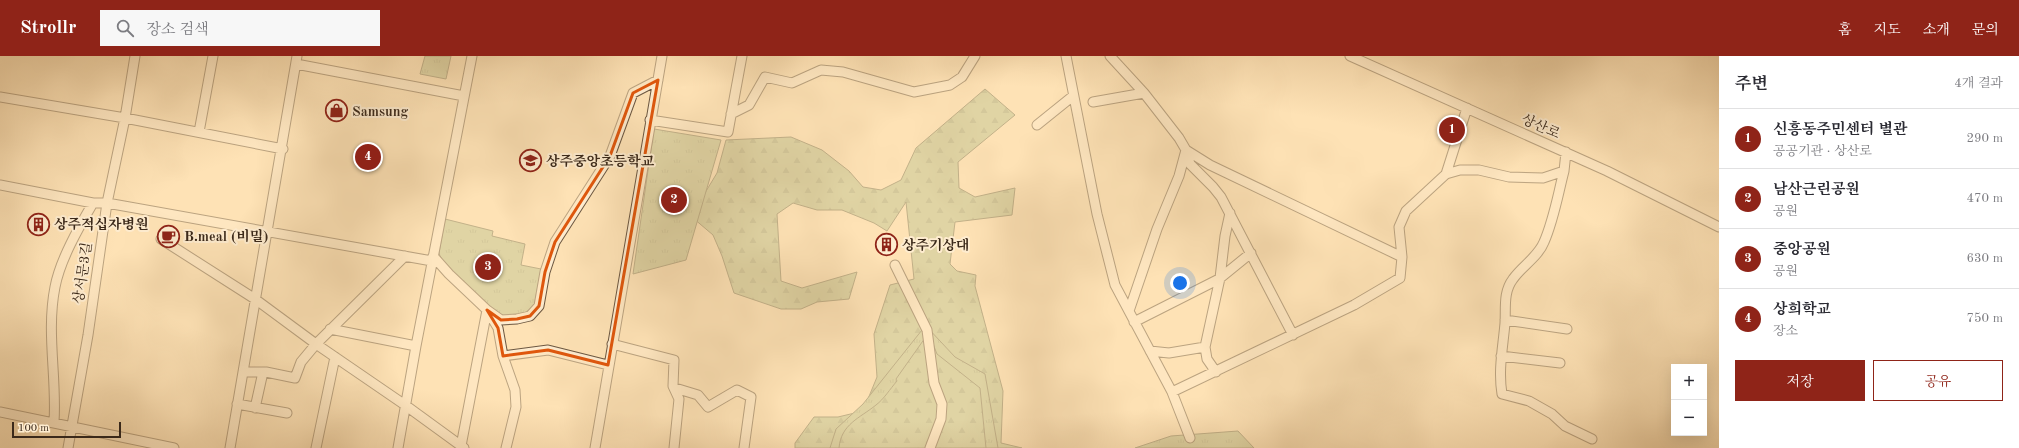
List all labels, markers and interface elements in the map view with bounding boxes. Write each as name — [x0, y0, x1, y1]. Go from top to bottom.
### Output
search box — [100, 10, 380, 46]
icon: search — [114, 17, 136, 39]
text: Strollr — [20, 19, 76, 38]
text: 장소 검색 — [146, 23, 209, 38]
text: 홈 — [1838, 23, 1852, 37]
text: 지도 — [1874, 23, 1901, 37]
text: 소개 — [1923, 23, 1950, 37]
text: 문의 — [1972, 23, 1999, 37]
text: 주변 — [1735, 76, 1768, 93]
text: 4개 결과 — [1954, 77, 2003, 90]
shop icon: Samsung — [324, 98, 350, 124]
place label: Samsung — [352, 105, 408, 119]
street label: 상산로 — [1519, 111, 1563, 142]
pin: 1 — [1439, 115, 1465, 145]
text: 신흥동주민센터 별관 — [1773, 123, 1908, 138]
text: 1 — [1744, 132, 1752, 145]
text: 290 m — [1966, 132, 2003, 145]
pin: 4 — [355, 142, 381, 172]
text: 공공기관 · 상산로 — [1773, 145, 1872, 158]
school or university icon: 상주중앙초등학교 — [517, 148, 543, 174]
place label: 상주중앙초등학교 — [546, 153, 655, 169]
text: 남산근린공원 — [1773, 183, 1860, 198]
pin: 2 — [661, 185, 687, 215]
text: 2 — [1744, 192, 1752, 205]
text: 470 m — [1966, 192, 2003, 205]
text: 공원 — [1773, 205, 1798, 218]
building icon: 상주적십자병원 — [25, 211, 51, 237]
place label: 상주적십자병원 — [54, 216, 149, 232]
cafe icon: B.meal (비밀) — [156, 223, 182, 249]
place label: B.meal (비밀) — [184, 228, 268, 244]
building icon: 상주기상대 — [873, 232, 899, 258]
place label: 상주기상대 — [902, 237, 970, 253]
street label: 상서문3길 — [71, 241, 94, 305]
text: 중앙공원 — [1773, 243, 1831, 258]
pin: 3 — [475, 252, 501, 282]
text: 3 — [1744, 252, 1752, 265]
text: 630 m — [1966, 252, 2003, 265]
text: 공원 — [1773, 265, 1798, 278]
your location — [1170, 273, 1190, 293]
text: 상희학교 — [1773, 303, 1831, 318]
text: 4 — [1744, 312, 1752, 325]
text: 750 m — [1966, 312, 2003, 325]
text: 장소 — [1773, 325, 1798, 338]
button: 저장 — [1735, 360, 1865, 401]
button: 공유 — [1873, 360, 2003, 401]
map controls — [1671, 364, 1707, 436]
button: + — [1671, 364, 1707, 400]
button: − — [1671, 400, 1707, 436]
scale bar — [12, 420, 121, 439]
text: 100 m — [18, 423, 49, 434]

